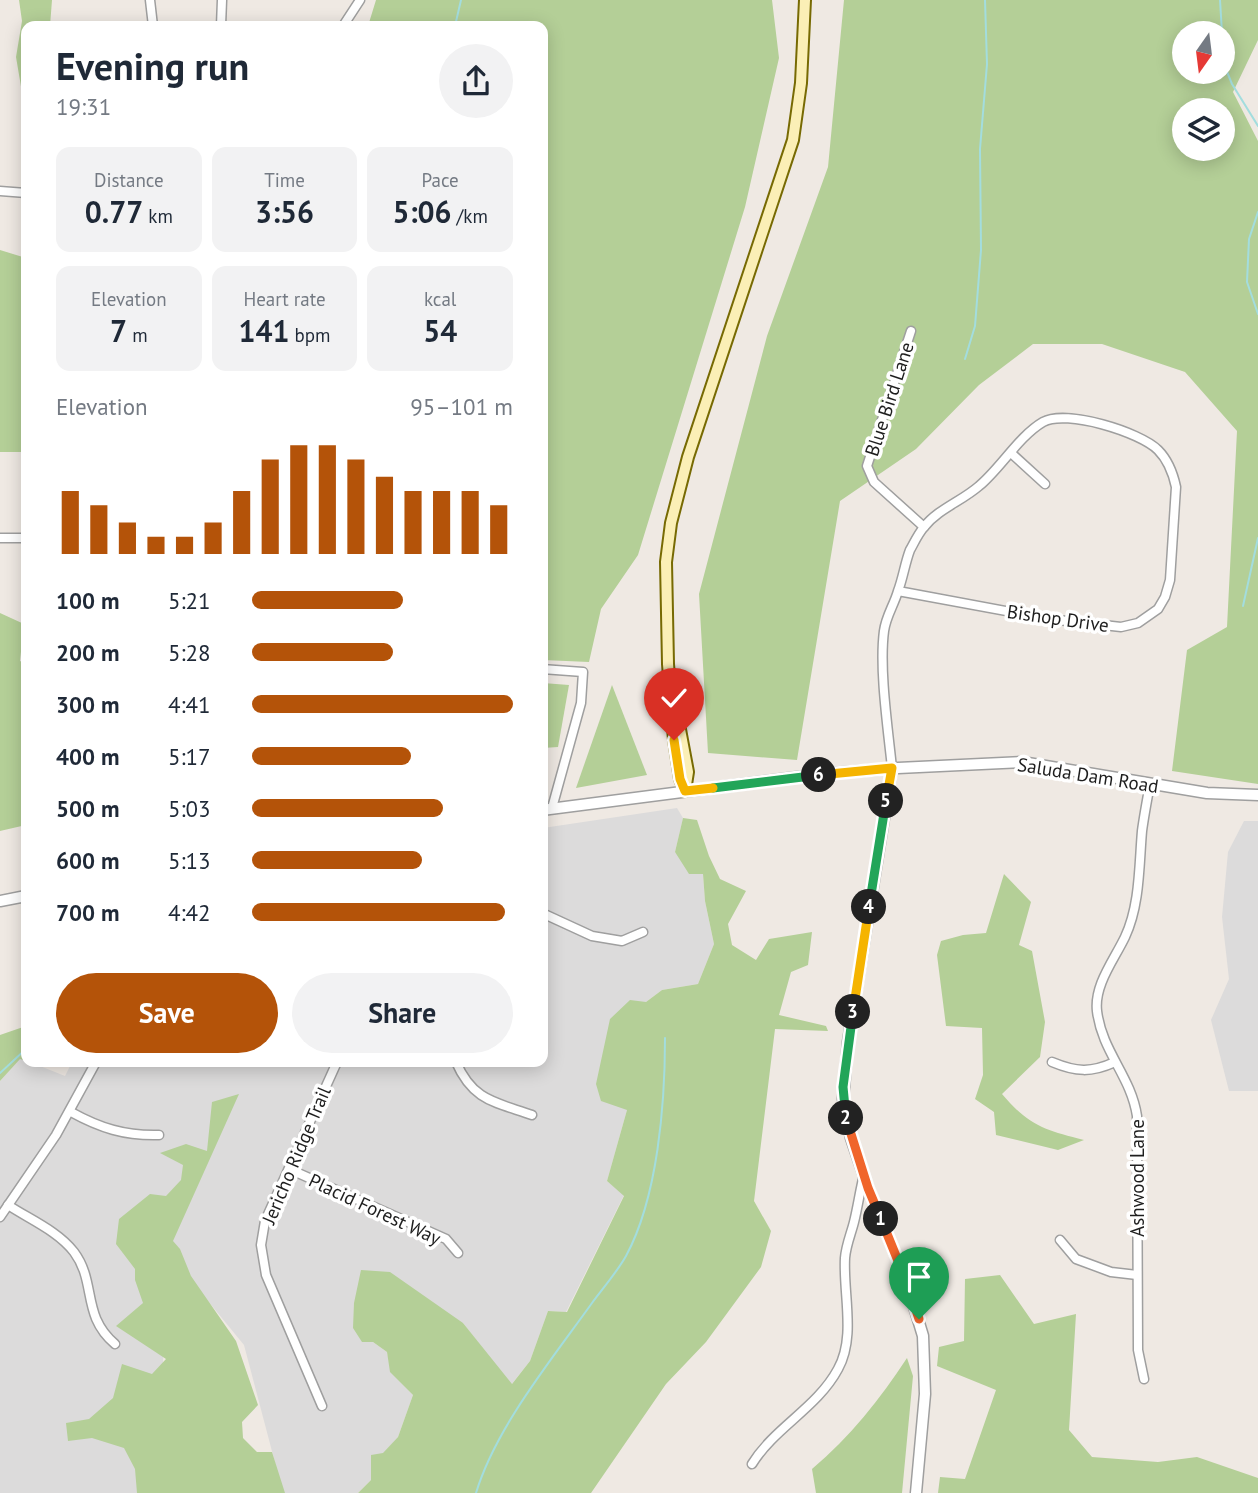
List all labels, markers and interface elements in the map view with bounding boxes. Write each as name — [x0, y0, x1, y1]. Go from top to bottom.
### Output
north arrow — [1172, 21, 1236, 84]
map controls — [1172, 21, 1235, 161]
text: Evening run — [56, 41, 249, 90]
button: share — [439, 44, 513, 118]
text: 19:31 — [56, 92, 111, 121]
button: layers — [1172, 98, 1235, 161]
text: Distance — [94, 168, 164, 192]
text: Time — [264, 168, 305, 192]
text: Pace — [422, 168, 459, 192]
text: 0.77 — [85, 192, 143, 231]
text: 3:56 — [255, 192, 314, 231]
text: 5:06 — [392, 192, 452, 231]
text: km — [143, 204, 173, 228]
text: /km — [452, 204, 488, 228]
text: Elevation — [91, 287, 167, 311]
text: Heart rate — [243, 287, 326, 311]
text: kcal — [424, 287, 456, 311]
text: 7 — [110, 311, 127, 350]
text: 141 — [238, 311, 289, 350]
text: 54 — [423, 311, 457, 350]
text: m — [127, 323, 148, 347]
text: bpm — [289, 323, 331, 347]
street label: Blue Bird Lane — [859, 339, 919, 459]
text: Elevation — [56, 392, 148, 421]
text: 95–101 m — [410, 392, 513, 421]
text: 100 m — [56, 586, 119, 615]
text: 5:21 — [168, 586, 211, 615]
street label: Bishop Drive — [1005, 599, 1111, 637]
text: 200 m — [56, 638, 119, 667]
text: 5:28 — [168, 638, 211, 667]
pin — [644, 668, 704, 740]
icon: check — [655, 679, 693, 717]
text: 300 m — [56, 690, 119, 719]
text: 4:41 — [168, 690, 211, 719]
text: 400 m — [56, 742, 119, 771]
text: 5:17 — [168, 742, 211, 771]
street label: Saluda Dam Road — [1016, 752, 1160, 798]
pin: 6 — [802, 758, 836, 792]
text: 6 — [813, 762, 824, 786]
pin: 5 — [868, 784, 903, 818]
text: 5 — [880, 788, 891, 812]
text: 500 m — [56, 794, 119, 823]
text: 5:03 — [168, 794, 211, 823]
text: 600 m — [56, 846, 119, 875]
text: 5:13 — [168, 846, 211, 875]
pin: 4 — [852, 890, 886, 925]
text: 4 — [863, 894, 874, 918]
text: 700 m — [56, 898, 119, 927]
text: 4:42 — [168, 898, 211, 927]
button: Save — [56, 973, 278, 1053]
button: Share — [292, 973, 513, 1053]
pin: 3 — [836, 995, 870, 1030]
text: 3 — [847, 999, 858, 1023]
street label: Jericho Ridge Trail — [256, 1082, 336, 1228]
pin: 2 — [828, 1100, 864, 1136]
text: 2 — [840, 1105, 851, 1129]
street label: Ashwood Lane — [1125, 1119, 1149, 1237]
street label: Placid Forest Way — [305, 1168, 445, 1250]
pin: 1 — [864, 1202, 898, 1236]
text: 1 — [875, 1206, 886, 1230]
pin — [889, 1247, 949, 1319]
icon: arrive — [900, 1258, 938, 1296]

